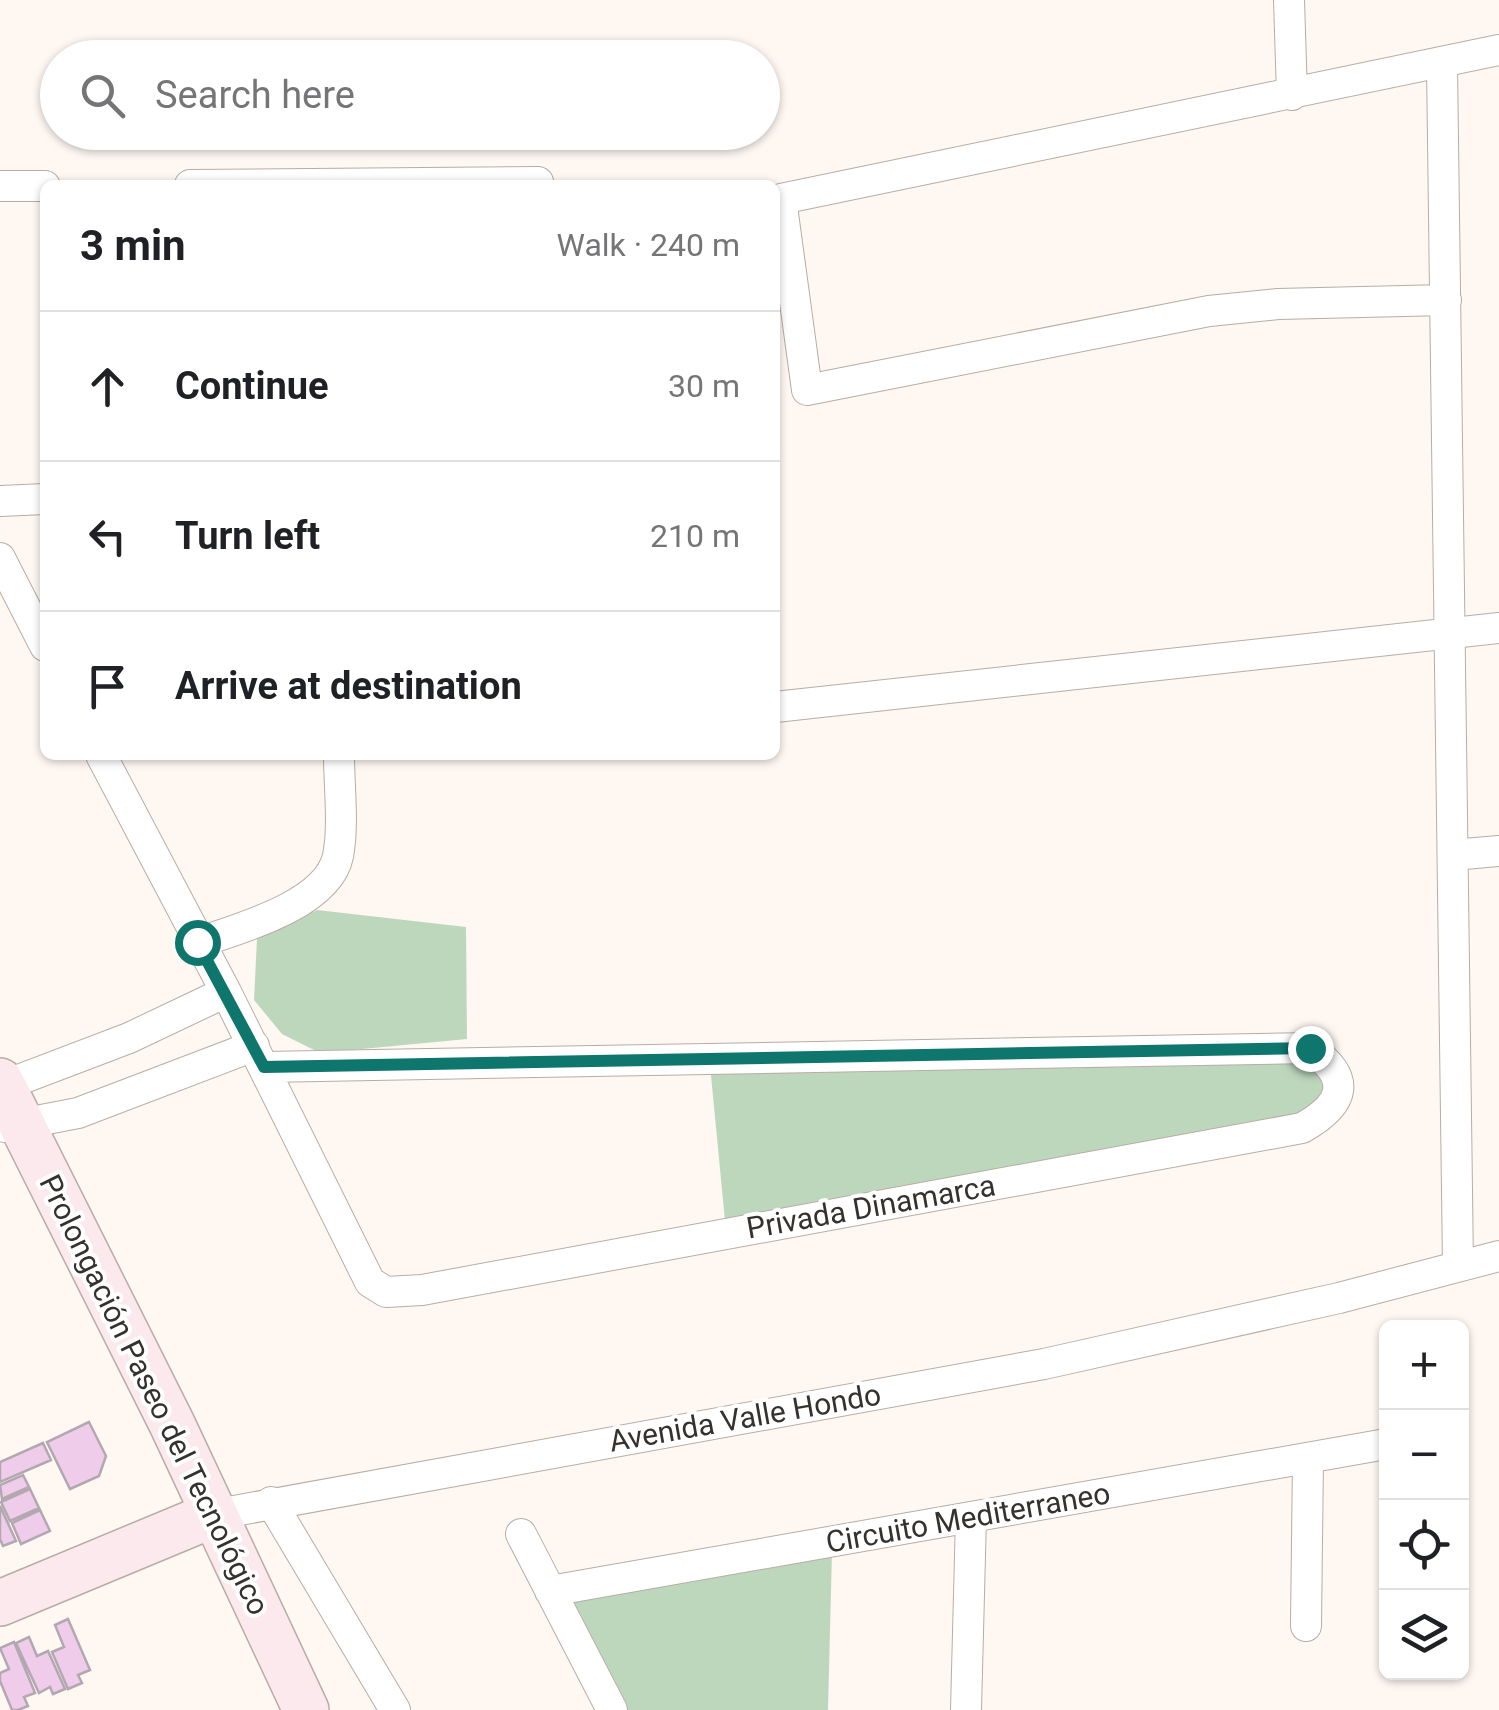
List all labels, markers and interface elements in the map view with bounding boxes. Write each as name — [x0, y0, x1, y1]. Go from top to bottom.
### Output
search box — [40, 40, 780, 150]
icon: search — [75, 68, 130, 123]
text: Search here — [155, 73, 355, 117]
text: 3 min — [80, 221, 186, 270]
text: Walk · 240 m — [557, 226, 740, 264]
icon: ahead — [80, 359, 135, 414]
text: Continue — [175, 364, 329, 408]
text: 30 m — [668, 367, 740, 405]
icon: left — [80, 509, 135, 564]
text: Turn left — [175, 514, 320, 558]
text: 210 m — [650, 517, 740, 555]
icon: arrive — [80, 659, 135, 714]
text: Arrive at destination — [175, 664, 522, 708]
route start — [175, 920, 221, 966]
route end — [1288, 1026, 1334, 1072]
street label: Privada Dinamarca — [744, 1167, 998, 1246]
street label: Prolongación Paseo del Tecnológico — [32, 1169, 277, 1621]
map controls — [1379, 1320, 1469, 1680]
button: + — [1379, 1320, 1469, 1410]
street label: Avenida Valle Hondo — [606, 1376, 884, 1459]
button: − — [1379, 1410, 1469, 1500]
street label: Circuito Mediterraneo — [823, 1475, 1113, 1560]
button: locate — [1379, 1500, 1469, 1590]
button: layers — [1379, 1590, 1469, 1680]

